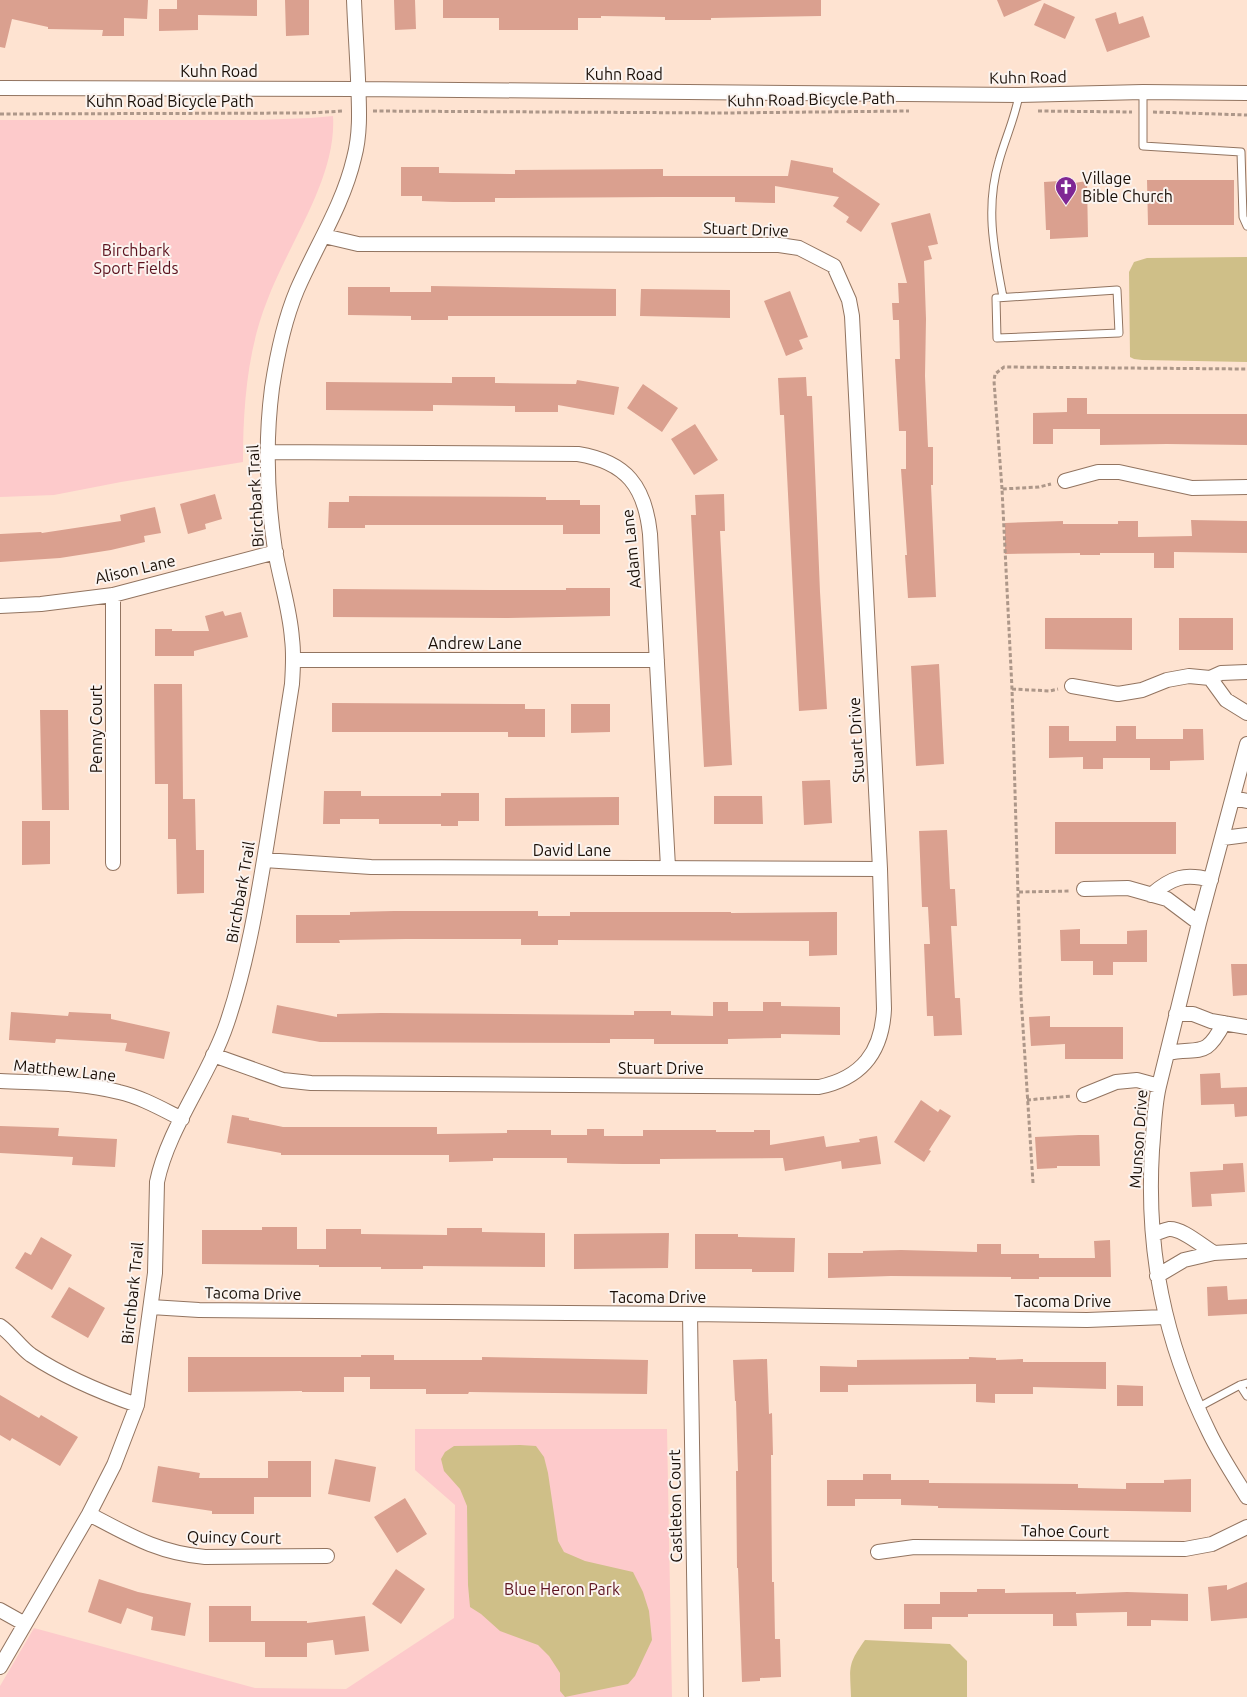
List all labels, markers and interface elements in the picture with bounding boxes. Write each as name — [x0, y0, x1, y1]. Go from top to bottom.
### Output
street label: Kuhn Road — [180, 62, 258, 80]
street label: Kuhn Road — [585, 65, 663, 83]
street label: Kuhn Road — [989, 67, 1067, 87]
street label: Kuhn Road Bicycle Path — [727, 89, 895, 109]
street label: Kuhn Road Bicycle Path — [86, 92, 254, 110]
place label: Village Bible Church — [1082, 169, 1173, 205]
church icon: Village Bible Church — [1054, 175, 1078, 206]
street label: Stuart Drive — [703, 219, 789, 239]
park label: Birchbark Sport Fields — [94, 241, 178, 277]
street label: Birchbark Trail — [243, 444, 267, 548]
street label: Adam Lane — [618, 508, 644, 590]
street label: Alison Lane — [93, 551, 177, 587]
street label: Andrew Lane — [428, 634, 522, 652]
street label: Penny Court — [87, 684, 105, 773]
street label: Stuart Drive — [845, 697, 867, 783]
street label: Birchbark Trail — [222, 840, 258, 944]
street label: David Lane — [533, 841, 611, 859]
street label: Matthew Lane — [13, 1056, 117, 1084]
street label: Stuart Drive — [618, 1059, 704, 1077]
street label: Munson Drive — [1126, 1089, 1150, 1189]
street label: Birchbark Trail — [118, 1241, 146, 1345]
street label: Tacoma Drive — [204, 1283, 302, 1303]
street label: Tacoma Drive — [610, 1288, 706, 1306]
street label: Tacoma Drive — [1015, 1292, 1111, 1310]
street label: Castleton Court — [665, 1448, 685, 1563]
street label: Tahoe Court — [1021, 1521, 1110, 1541]
street label: Quincy Court — [187, 1527, 282, 1547]
park label: Blue Heron Park — [504, 1580, 620, 1598]

